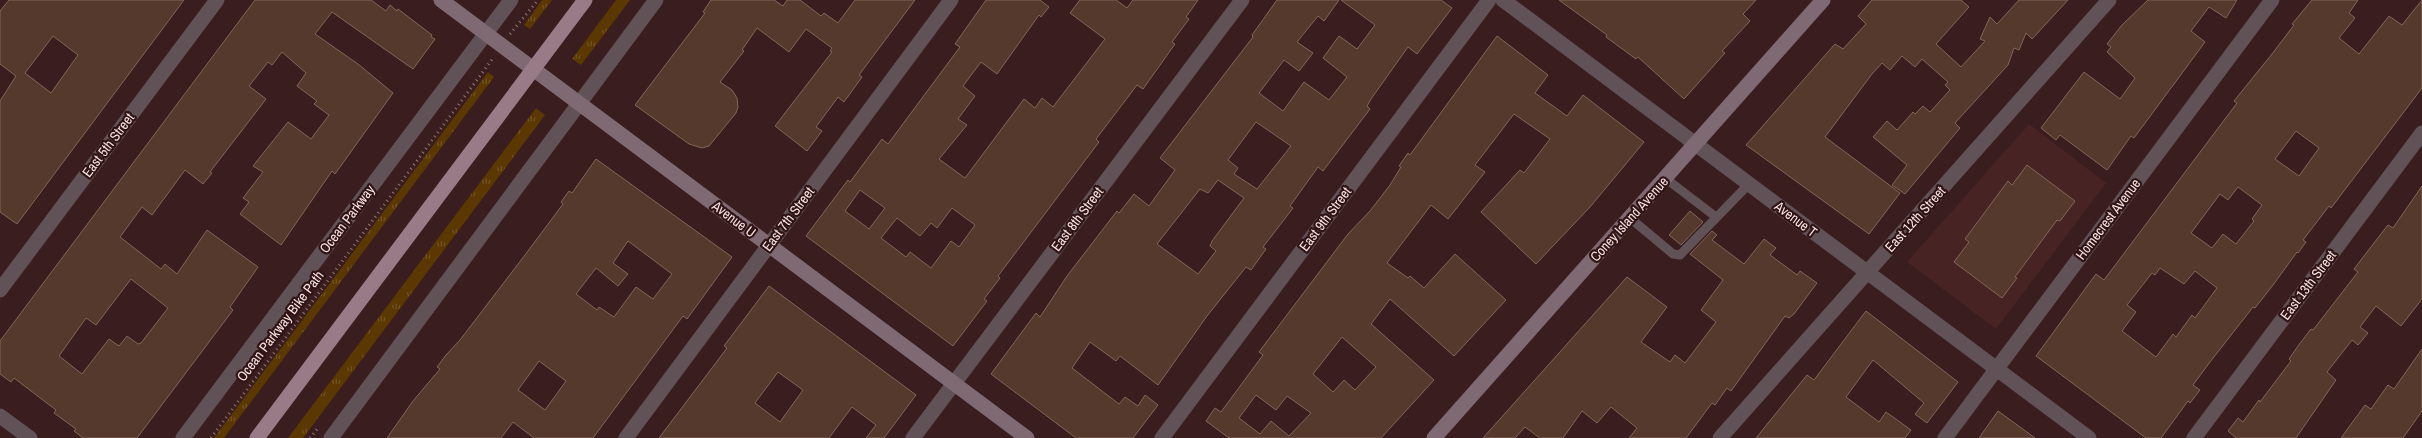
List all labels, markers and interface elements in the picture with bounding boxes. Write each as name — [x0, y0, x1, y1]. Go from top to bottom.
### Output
street label: East 5th Street — [78, 109, 138, 181]
street label: Coney Island Avenue — [1586, 173, 1672, 265]
street label: Homecrest Avenue — [2072, 175, 2144, 263]
street label: Ocean Parkway — [315, 181, 379, 257]
street label: East 12th Street — [1881, 182, 1949, 256]
street label: East 7th Street — [758, 183, 818, 255]
street label: East 8th Street — [1047, 183, 1107, 255]
street label: East 9th Street — [1295, 183, 1355, 255]
street label: Avenue U — [708, 196, 759, 241]
street label: Avenue T — [1770, 197, 1821, 241]
street label: East 13th Street — [2276, 247, 2340, 323]
street label: Ocean Parkway Bike Path — [232, 267, 328, 385]

